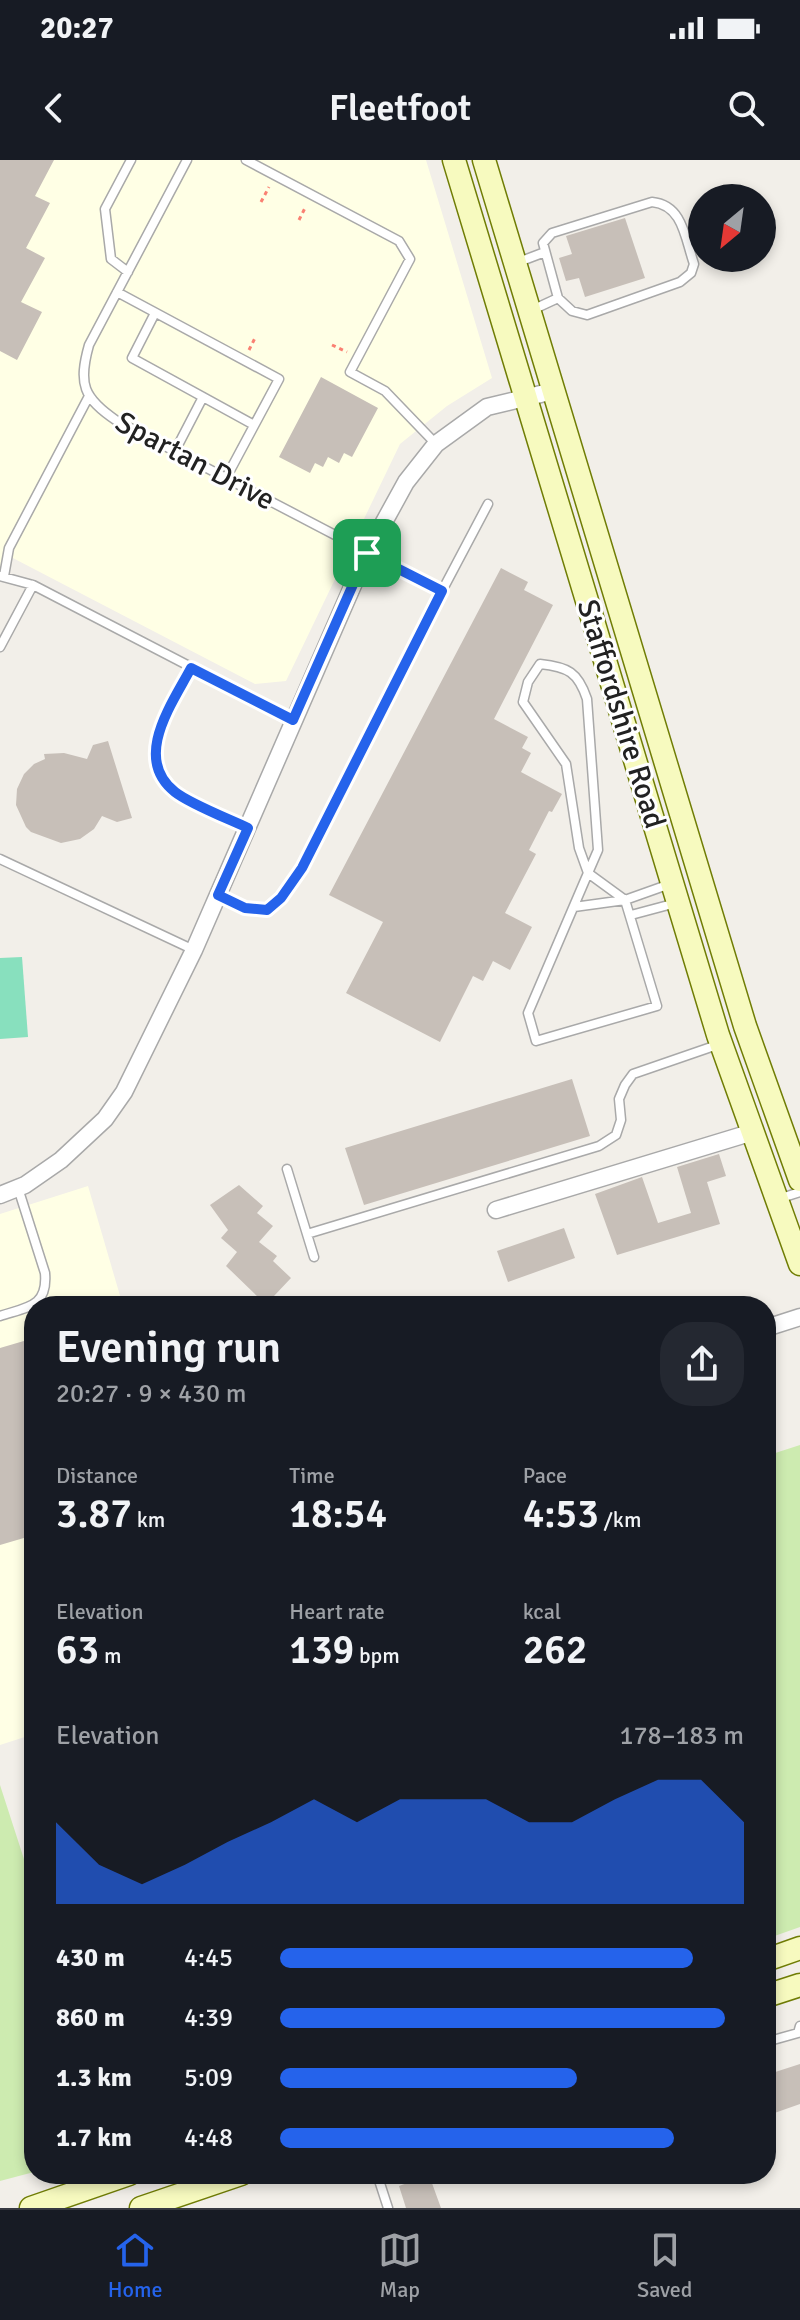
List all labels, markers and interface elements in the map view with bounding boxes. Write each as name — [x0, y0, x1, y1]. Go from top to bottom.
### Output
text: 20:27 — [40, 10, 114, 47]
icon: back — [32, 86, 76, 130]
text: Fleetfoot — [329, 86, 471, 131]
icon: search — [724, 86, 768, 130]
north arrow — [688, 184, 776, 272]
map controls — [688, 184, 776, 272]
street label: Spartan Drive — [109, 404, 281, 518]
pin — [333, 519, 401, 587]
icon: arrive — [345, 531, 389, 575]
street label: Staffordshire Road — [569, 595, 673, 833]
text: Evening run — [56, 1321, 281, 1375]
button: share — [660, 1322, 744, 1406]
text: 20:27 · 9 × 430 m — [56, 1378, 247, 1410]
text: Distance — [56, 1462, 138, 1489]
text: Time — [289, 1462, 335, 1489]
text: Pace — [523, 1462, 567, 1489]
text: 3.87 — [56, 1489, 132, 1539]
text: 18:54 — [289, 1489, 387, 1539]
text: 4:53 — [523, 1489, 599, 1539]
text: km — [132, 1506, 165, 1533]
text: /km — [599, 1506, 641, 1533]
text: Elevation — [56, 1598, 144, 1625]
text: Heart rate — [289, 1598, 385, 1625]
text: kcal — [523, 1598, 561, 1625]
text: 63 — [56, 1625, 99, 1675]
text: 139 — [289, 1625, 354, 1675]
text: 262 — [523, 1625, 587, 1675]
text: m — [99, 1642, 122, 1669]
text: bpm — [354, 1642, 400, 1669]
text: Elevation — [56, 1720, 160, 1752]
text: 178–183 m — [620, 1720, 744, 1752]
text: 430 m — [56, 1942, 125, 1974]
text: 4:45 — [184, 1942, 233, 1974]
text: 860 m — [56, 2002, 125, 2034]
text: 4:39 — [184, 2002, 233, 2034]
text: 1.3 km — [56, 2062, 132, 2094]
text: 5:09 — [184, 2062, 233, 2094]
text: 1.7 km — [56, 2122, 132, 2154]
text: 4:48 — [184, 2122, 233, 2154]
tab: Home — [108, 2228, 162, 2303]
tab: Map — [378, 2228, 422, 2303]
tab: Saved — [637, 2228, 692, 2303]

